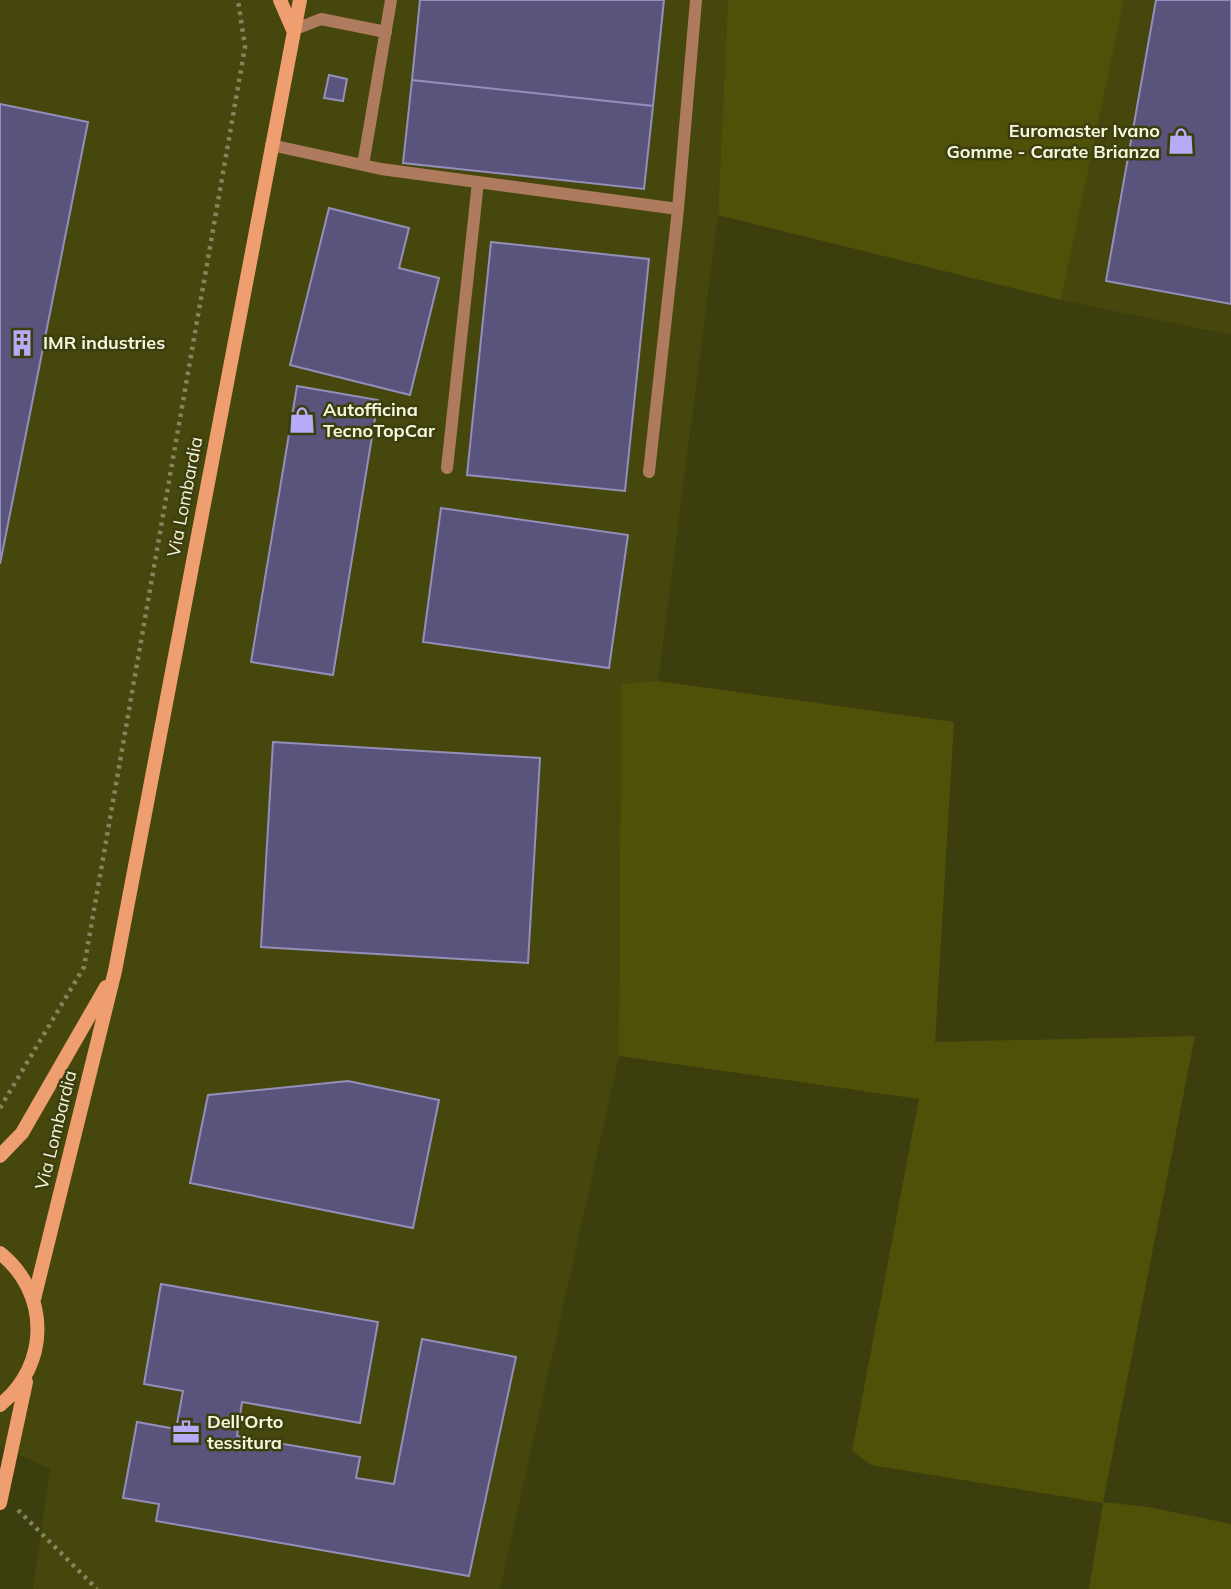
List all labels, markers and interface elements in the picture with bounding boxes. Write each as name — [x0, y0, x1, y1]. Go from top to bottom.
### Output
place label: Euromaster Ivano Gomme - Carate Brianza — [946, 119, 1160, 163]
shop icon: Euromaster Ivano Gomme - Carate Brianza — [1166, 126, 1196, 156]
building icon: IMR industries — [7, 328, 37, 358]
place label: IMR industries — [43, 331, 165, 354]
place label: Autofficina TecnoTopCar — [323, 398, 436, 442]
shop icon: Autofficina TecnoTopCar — [287, 405, 317, 435]
street label: Via Lombardia — [162, 435, 207, 559]
street label: Via Lombardia — [30, 1068, 81, 1192]
place label: Dell'Orto tessitura — [207, 1410, 283, 1454]
office icon: Dell'Orto tessitura — [171, 1417, 201, 1447]

